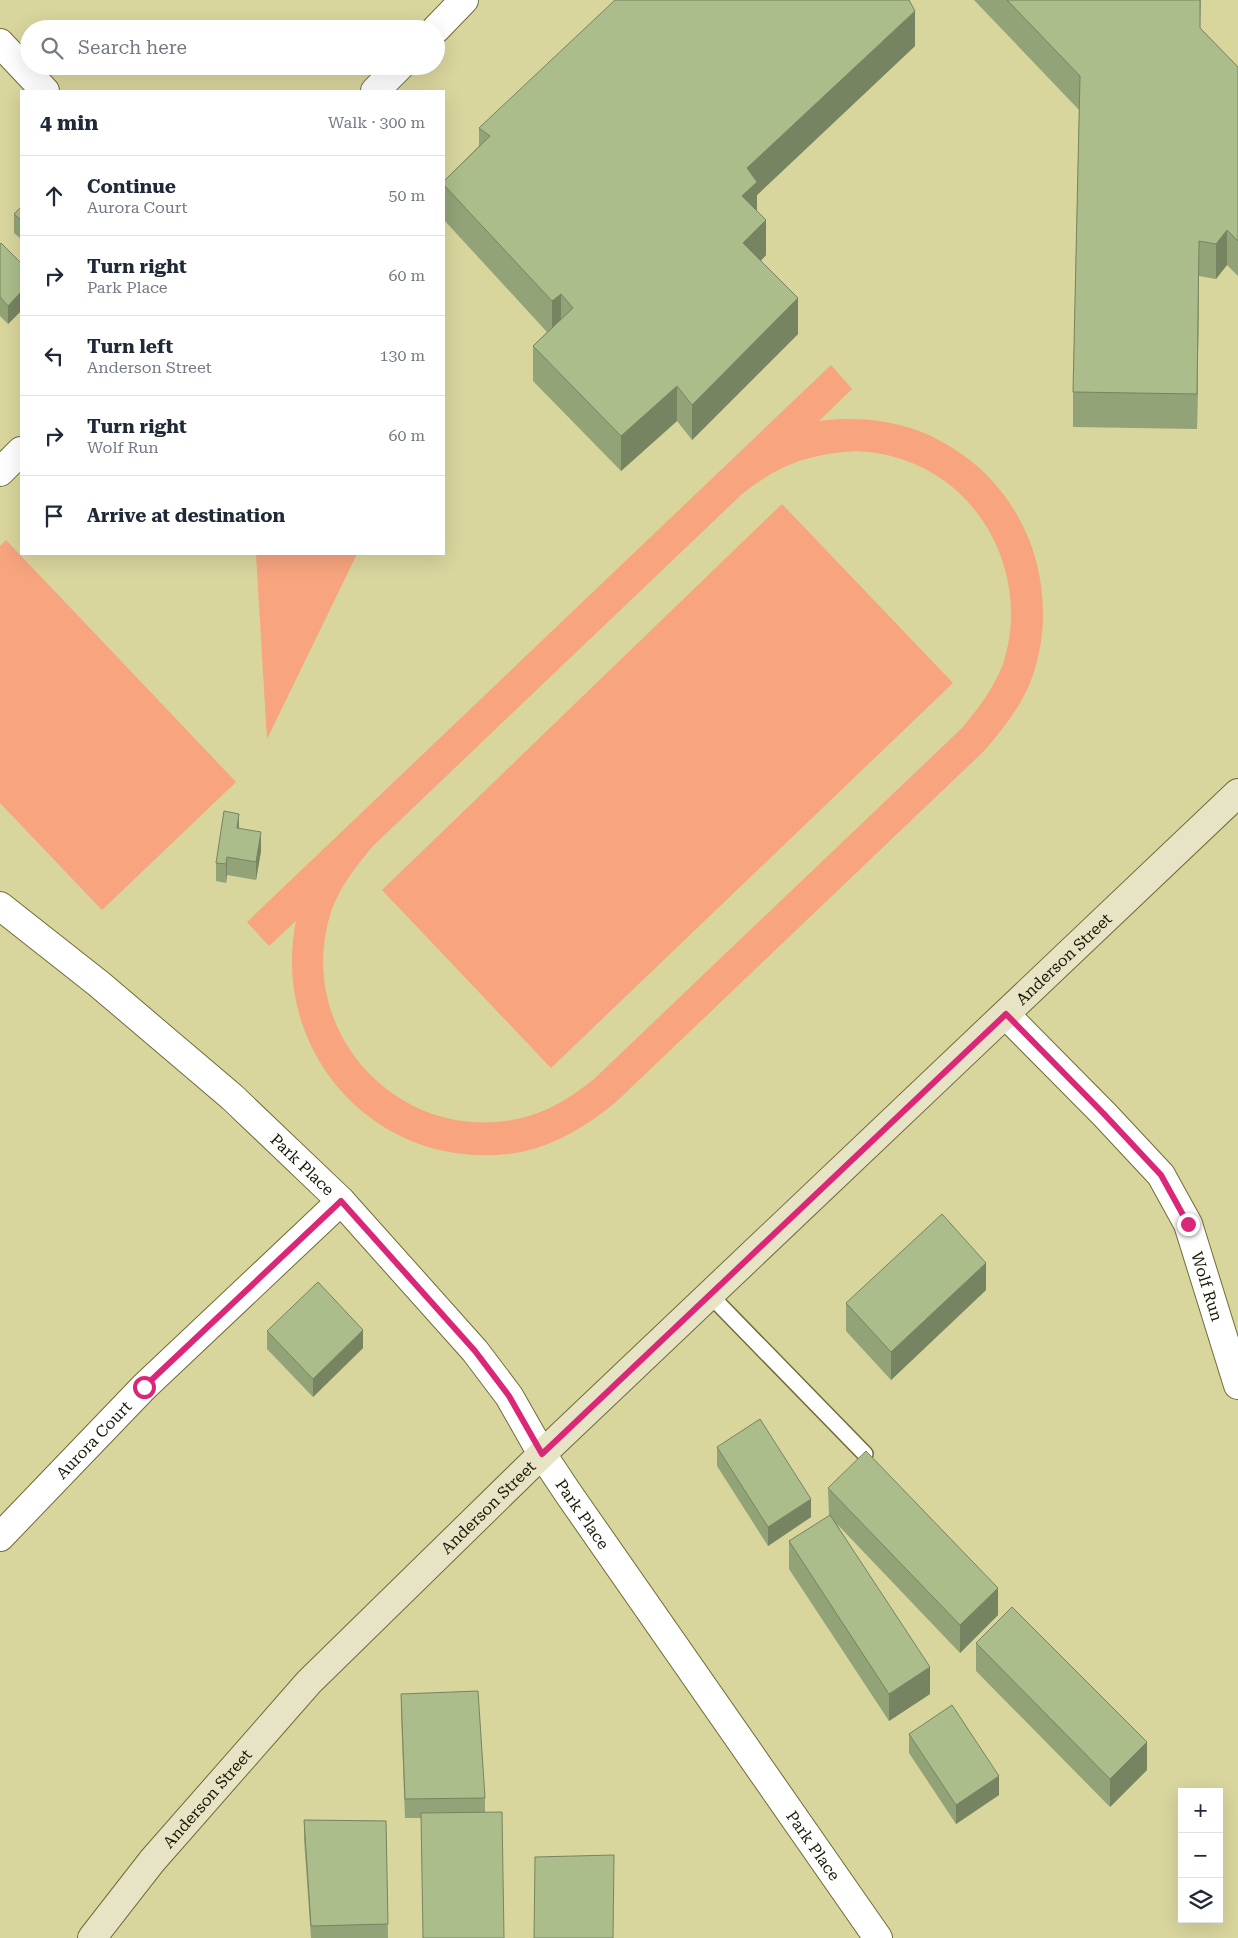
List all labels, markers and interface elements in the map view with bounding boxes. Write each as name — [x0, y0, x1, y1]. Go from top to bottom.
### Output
search box — [20, 20, 445, 75]
icon: search — [38, 34, 66, 62]
text: Search here — [78, 36, 187, 59]
text: 4 min — [40, 111, 98, 135]
text: Walk · 300 m — [328, 113, 425, 132]
text: Continue — [87, 175, 176, 198]
icon: ahead — [40, 182, 68, 210]
text: 50 m — [388, 186, 425, 205]
text: Aurora Court — [87, 198, 188, 217]
text: Turn right — [87, 255, 187, 278]
icon: right — [40, 262, 68, 290]
text: 60 m — [388, 266, 425, 285]
text: Park Place — [87, 278, 168, 297]
text: Turn left — [87, 335, 173, 358]
icon: left — [40, 342, 68, 370]
text: 130 m — [379, 346, 425, 365]
text: Anderson Street — [87, 358, 212, 377]
text: Turn right — [87, 415, 187, 438]
icon: right — [40, 422, 68, 450]
text: 60 m — [388, 426, 425, 445]
text: Wolf Run — [87, 438, 159, 457]
icon: arrive — [40, 502, 68, 530]
text: Arrive at destination — [87, 504, 285, 527]
street label: Anderson Street — [1012, 909, 1116, 1009]
street label: Park Place — [266, 1130, 338, 1200]
route end — [1177, 1213, 1200, 1236]
street label: Wolf Run — [1187, 1249, 1227, 1324]
route start — [133, 1376, 156, 1399]
street label: Aurora Court — [52, 1397, 136, 1483]
street label: Anderson Street — [437, 1457, 540, 1558]
street label: Park Place — [552, 1476, 613, 1553]
street label: Anderson Street — [159, 1745, 256, 1852]
map controls — [1178, 1788, 1223, 1923]
button: + — [1178, 1788, 1223, 1833]
street label: Park Place — [782, 1807, 844, 1885]
button: − — [1178, 1833, 1223, 1878]
button: layers — [1178, 1878, 1223, 1923]

